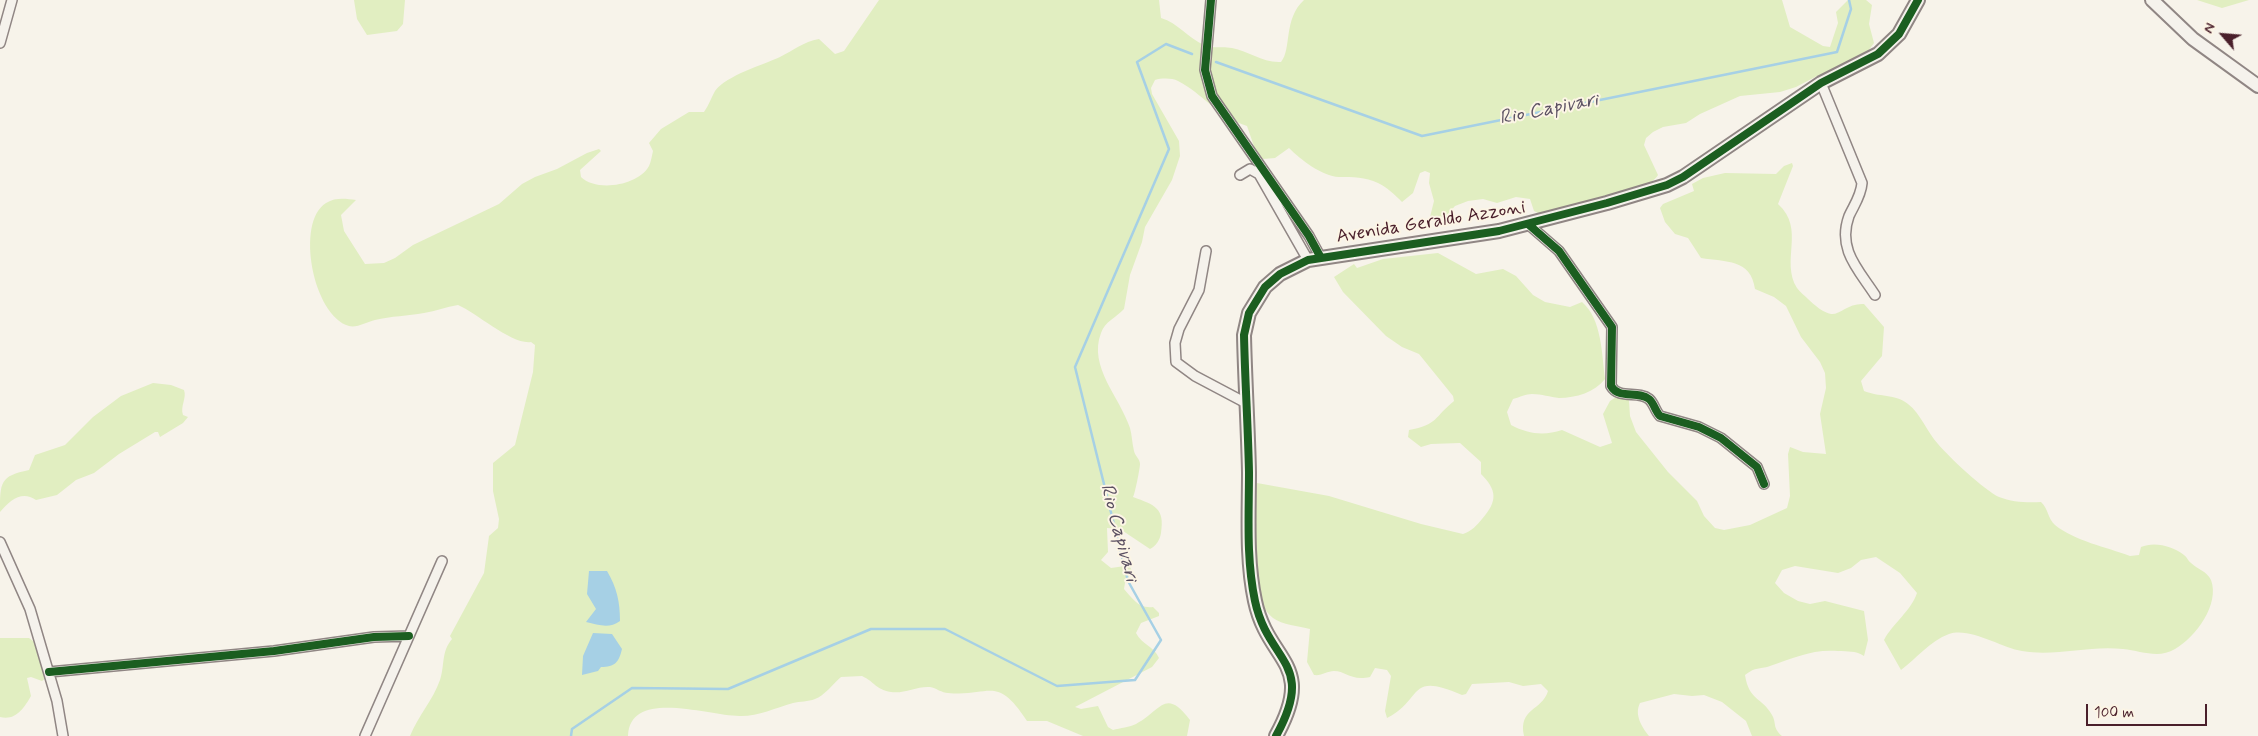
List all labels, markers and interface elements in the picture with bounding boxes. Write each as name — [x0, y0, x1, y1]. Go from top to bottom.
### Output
north arrow — [2198, 10, 2248, 60]
text: N — [2199, 20, 2220, 36]
water label: Rio Capivari — [1497, 89, 1601, 131]
street label: Avenida Geraldo Azzoni — [1335, 197, 1527, 249]
water label: Rio Capivari — [1093, 481, 1143, 585]
scale bar — [2088, 694, 2209, 726]
text: 100 m — [2094, 703, 2134, 723]

